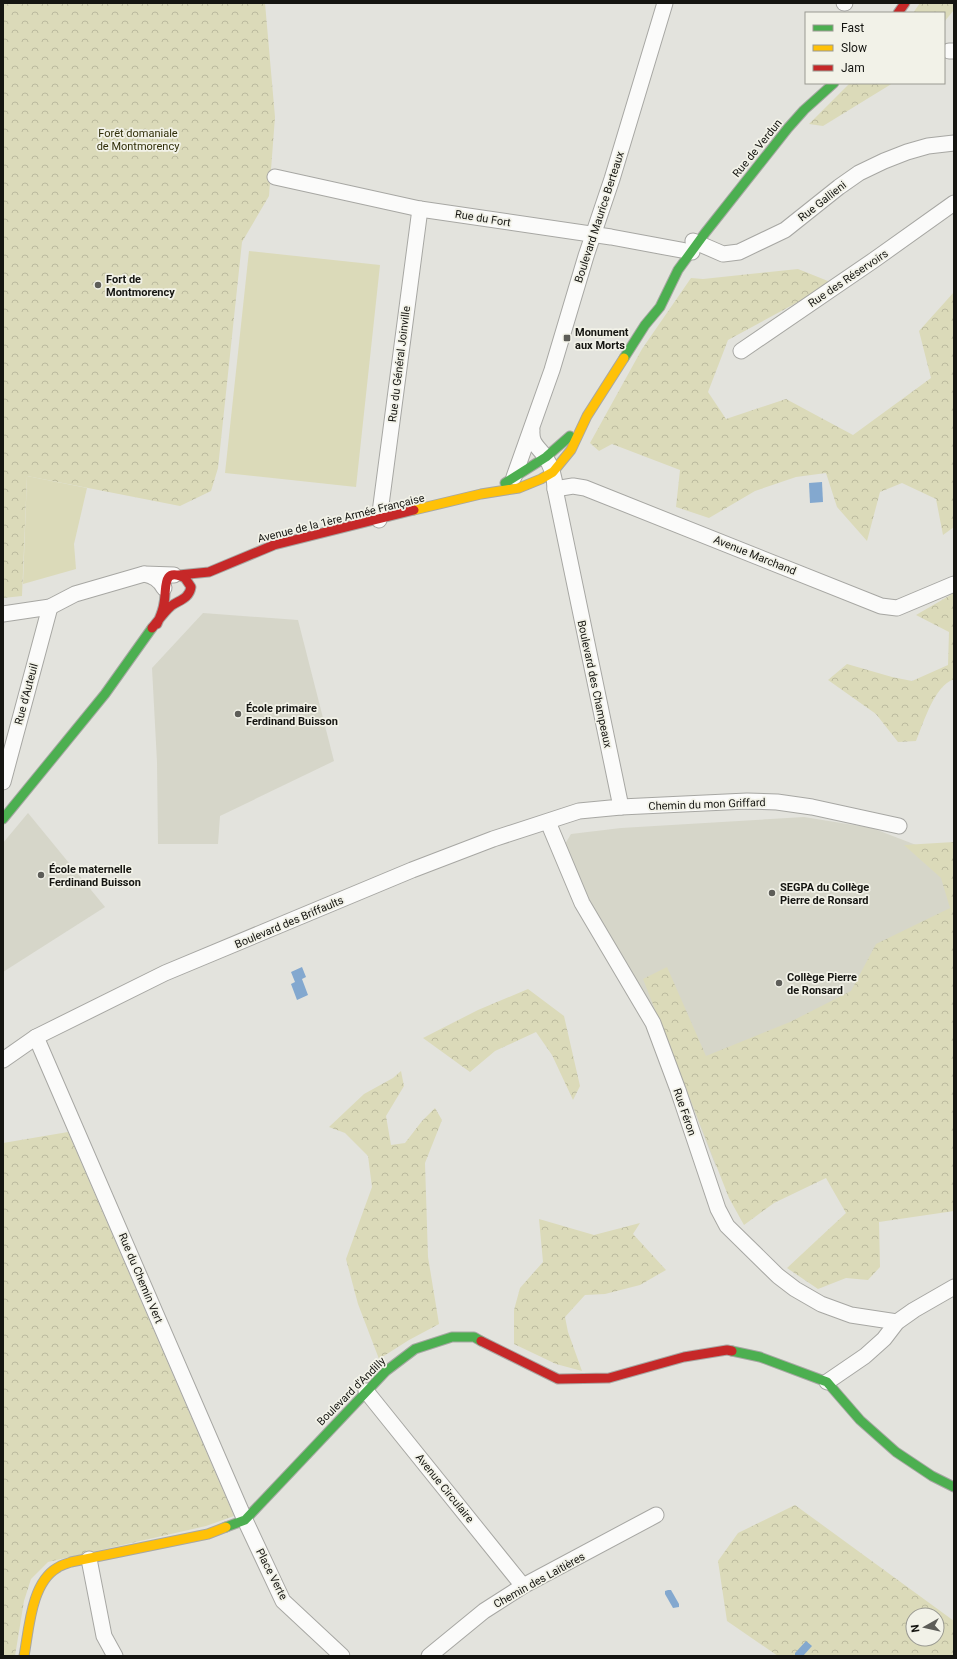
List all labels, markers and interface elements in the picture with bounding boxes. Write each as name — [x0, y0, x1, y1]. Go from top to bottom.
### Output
legend — [805, 12, 945, 84]
text: Fast — [841, 21, 864, 35]
text: Slow — [841, 41, 867, 55]
text: Jam — [841, 61, 865, 75]
street label: Rue de Verdun — [730, 117, 785, 180]
park label: Forêt domaniale de Montmorency — [97, 127, 180, 153]
street label: Boulevard Maurice Berteaux — [572, 149, 627, 285]
street label: Rue Gallieni — [796, 179, 849, 224]
street label: Rue du Fort — [454, 208, 512, 229]
street label: Rue des Réservoirs — [806, 247, 891, 310]
place label: Fort de Montmorency — [106, 273, 175, 299]
marker: Fort de Montmorency — [93, 280, 103, 290]
street label: Rue du Général Joinville — [386, 305, 413, 423]
place label: Monument aux Morts — [575, 326, 629, 352]
marker: Monument aux Morts — [562, 333, 572, 343]
street label: Avenue de la 1ère Armée Française — [256, 491, 426, 546]
street label: Avenue Marchand — [712, 533, 798, 578]
street label: Boulevard des Champeaux — [575, 619, 615, 750]
street label: Rue d'Auteuil — [12, 662, 41, 726]
place label: École primaire Ferdinand Buisson — [246, 702, 338, 728]
marker: École primaire Ferdinand Buisson — [233, 709, 243, 719]
street label: Chemin du mon Griffard — [648, 796, 766, 813]
place label: École maternelle Ferdinand Buisson — [49, 863, 141, 889]
marker: École maternelle Ferdinand Buisson — [36, 870, 46, 880]
place label: SEGPA du Collège Pierre de Ronsard — [780, 881, 869, 907]
marker: SEGPA du Collège Pierre de Ronsard — [767, 888, 777, 898]
street label: Boulevard des Briffaults — [233, 894, 346, 951]
place label: Collège Pierre de Ronsard — [787, 971, 857, 997]
marker: Collège Pierre de Ronsard — [774, 978, 784, 988]
street label: Rue Féron — [670, 1087, 699, 1138]
street label: Rue du Chemin Vert — [116, 1231, 166, 1326]
street label: Boulevard d'Andilly — [314, 1354, 389, 1428]
street label: Avenue Circulaire — [413, 1451, 476, 1525]
street label: Place Verte — [253, 1546, 290, 1602]
street label: Chemin des Laitières — [491, 1550, 587, 1611]
north arrow — [905, 1607, 945, 1647]
text: N — [909, 1623, 923, 1633]

